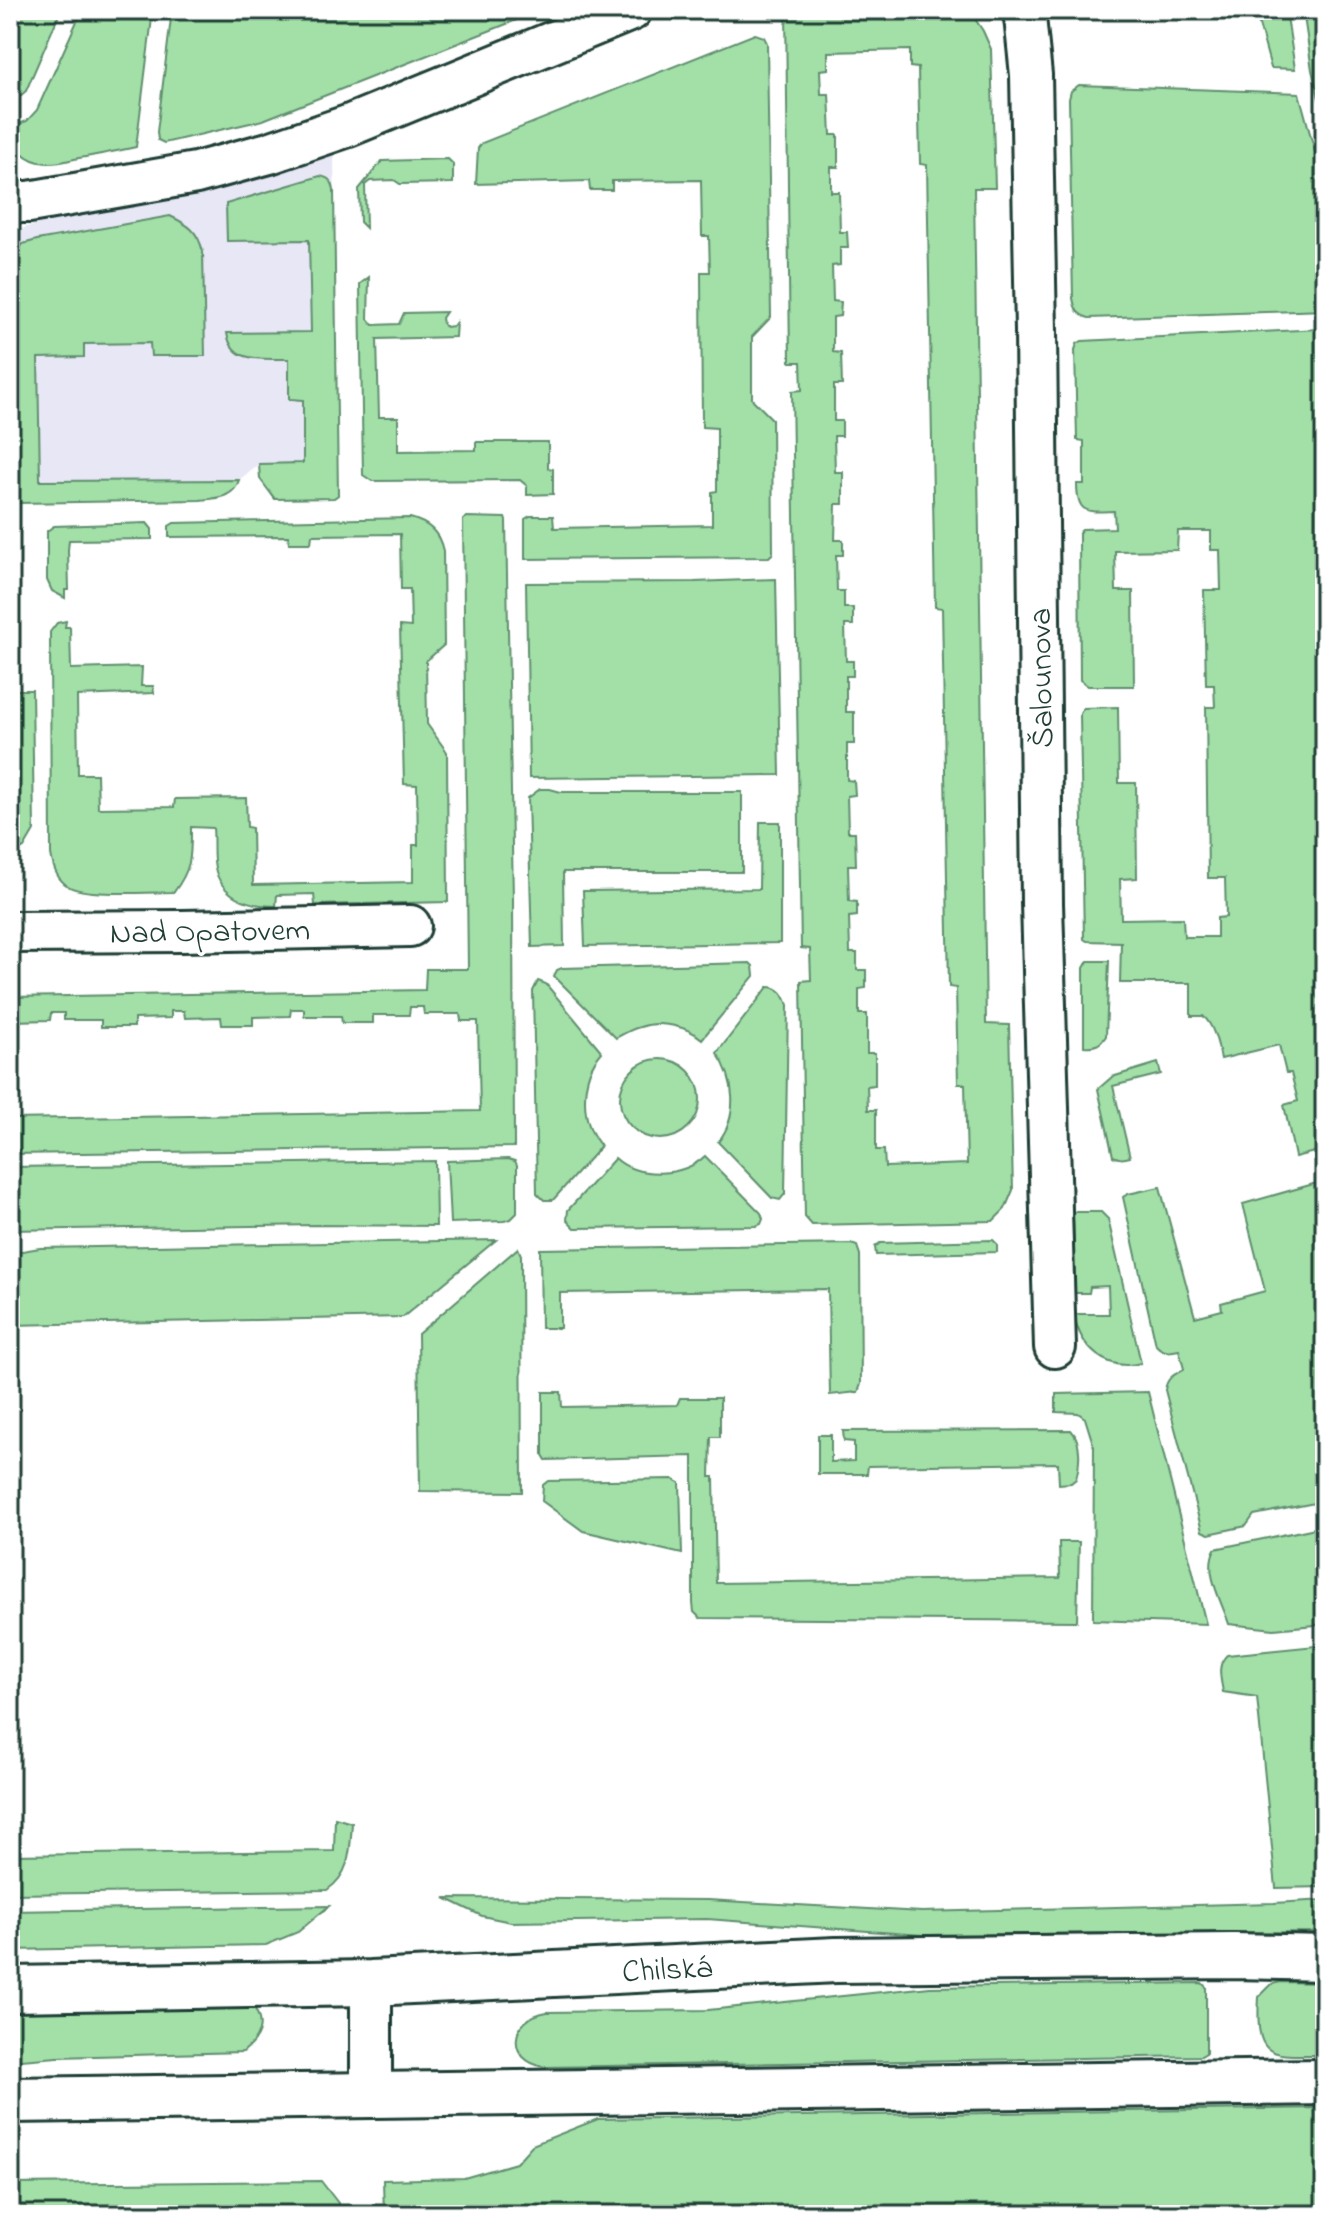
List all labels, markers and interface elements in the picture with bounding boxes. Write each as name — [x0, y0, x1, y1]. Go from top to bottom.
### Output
street label: Šalounova — [1019, 607, 1068, 748]
street label: Nad Opatovem — [109, 908, 311, 959]
street label: Chilská — [621, 1946, 714, 1997]

